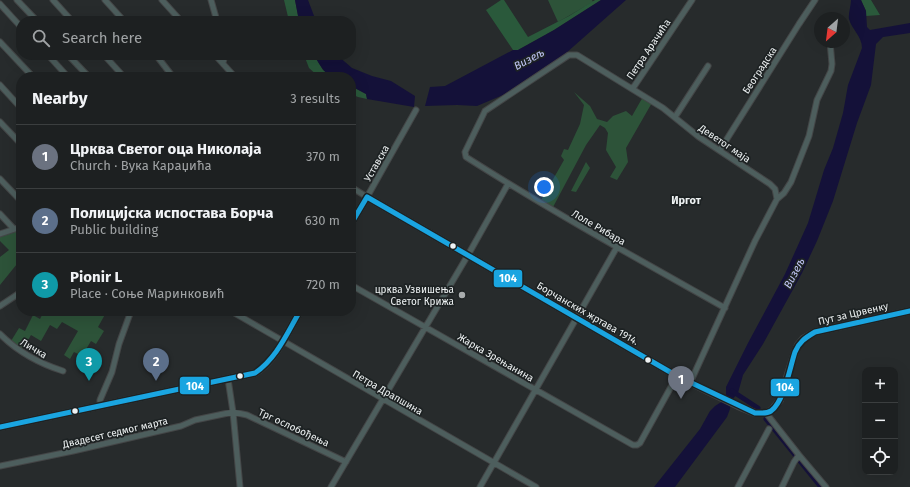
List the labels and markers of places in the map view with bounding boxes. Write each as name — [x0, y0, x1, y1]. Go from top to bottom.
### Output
unlabelled marker — [448, 241, 458, 251]
place label: црква Узвишења Светог Крижа — [375, 284, 454, 308]
marker: црква Узвишења Светог Крижа — [457, 290, 467, 300]
pin: 3 — [76, 348, 102, 381]
pin: 2 — [143, 348, 169, 381]
unlabelled marker — [643, 355, 653, 365]
pin: 1 — [668, 366, 694, 399]
unlabelled marker — [235, 371, 245, 381]
unlabelled marker — [70, 406, 80, 416]

